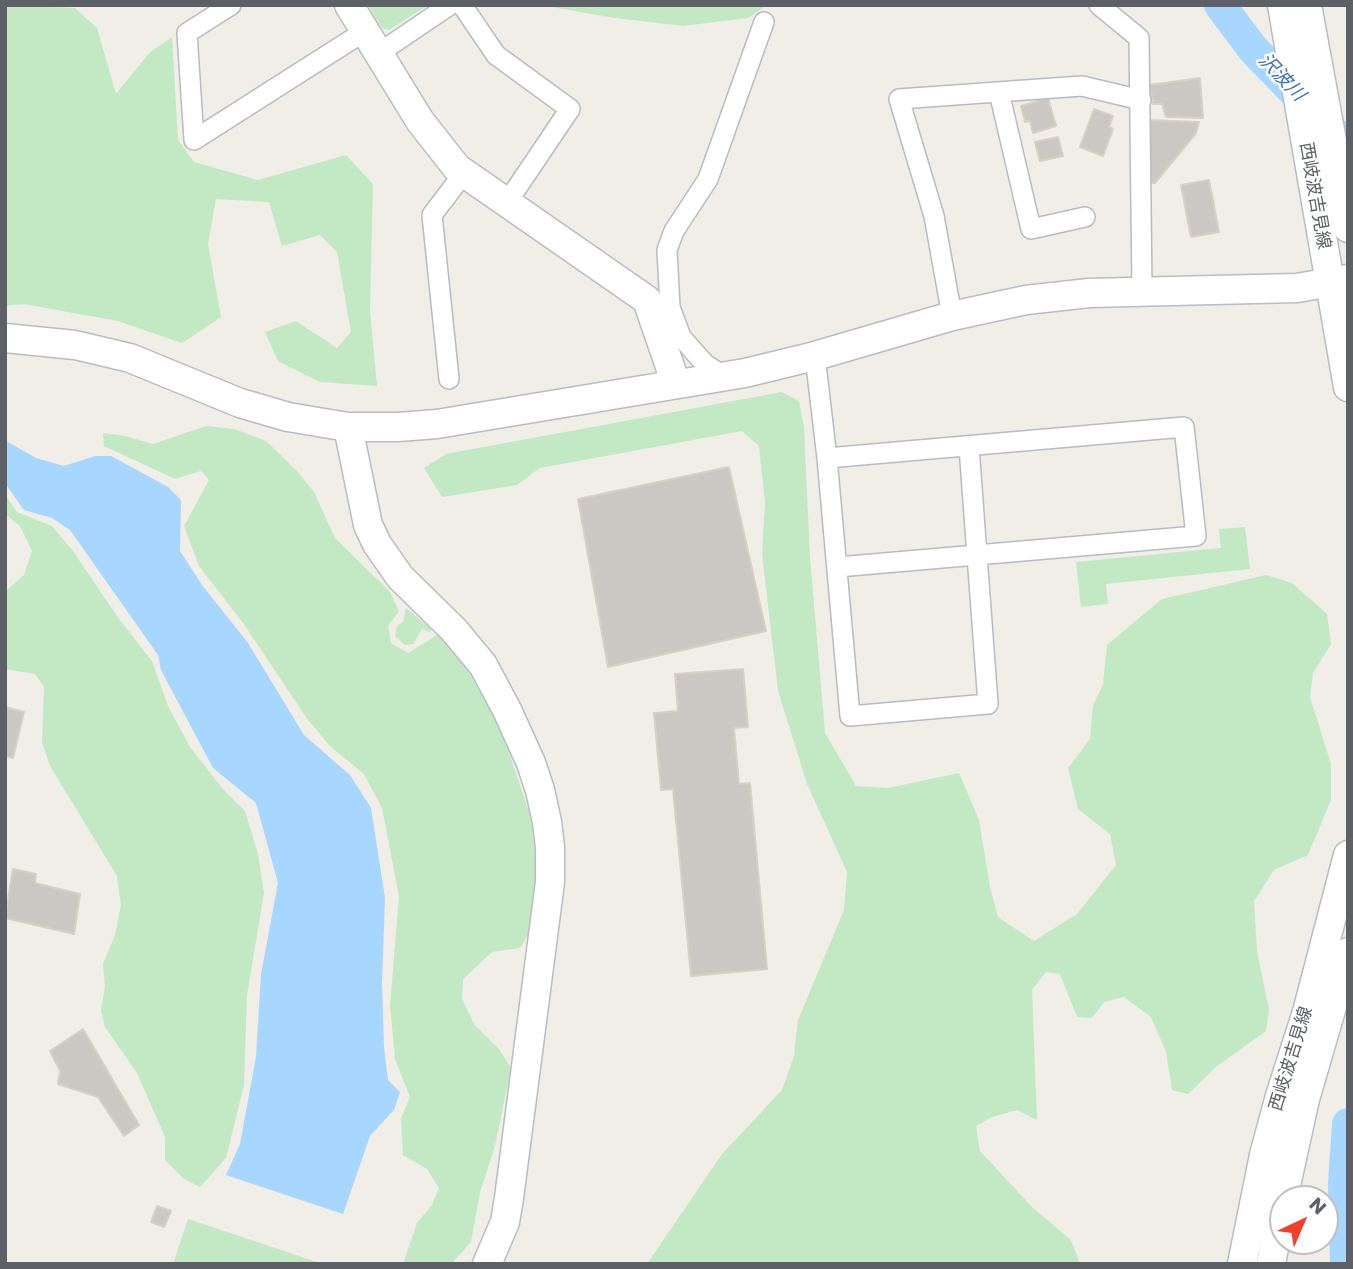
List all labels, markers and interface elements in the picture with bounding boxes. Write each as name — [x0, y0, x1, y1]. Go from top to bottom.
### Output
water label: 沢波川 — [1253, 50, 1309, 106]
street label: 西岐波吉見線 — [1294, 141, 1334, 251]
street label: 西岐波吉見線 — [1266, 1004, 1318, 1114]
north arrow — [1269, 1185, 1339, 1255]
text: N — [1303, 1191, 1332, 1221]

